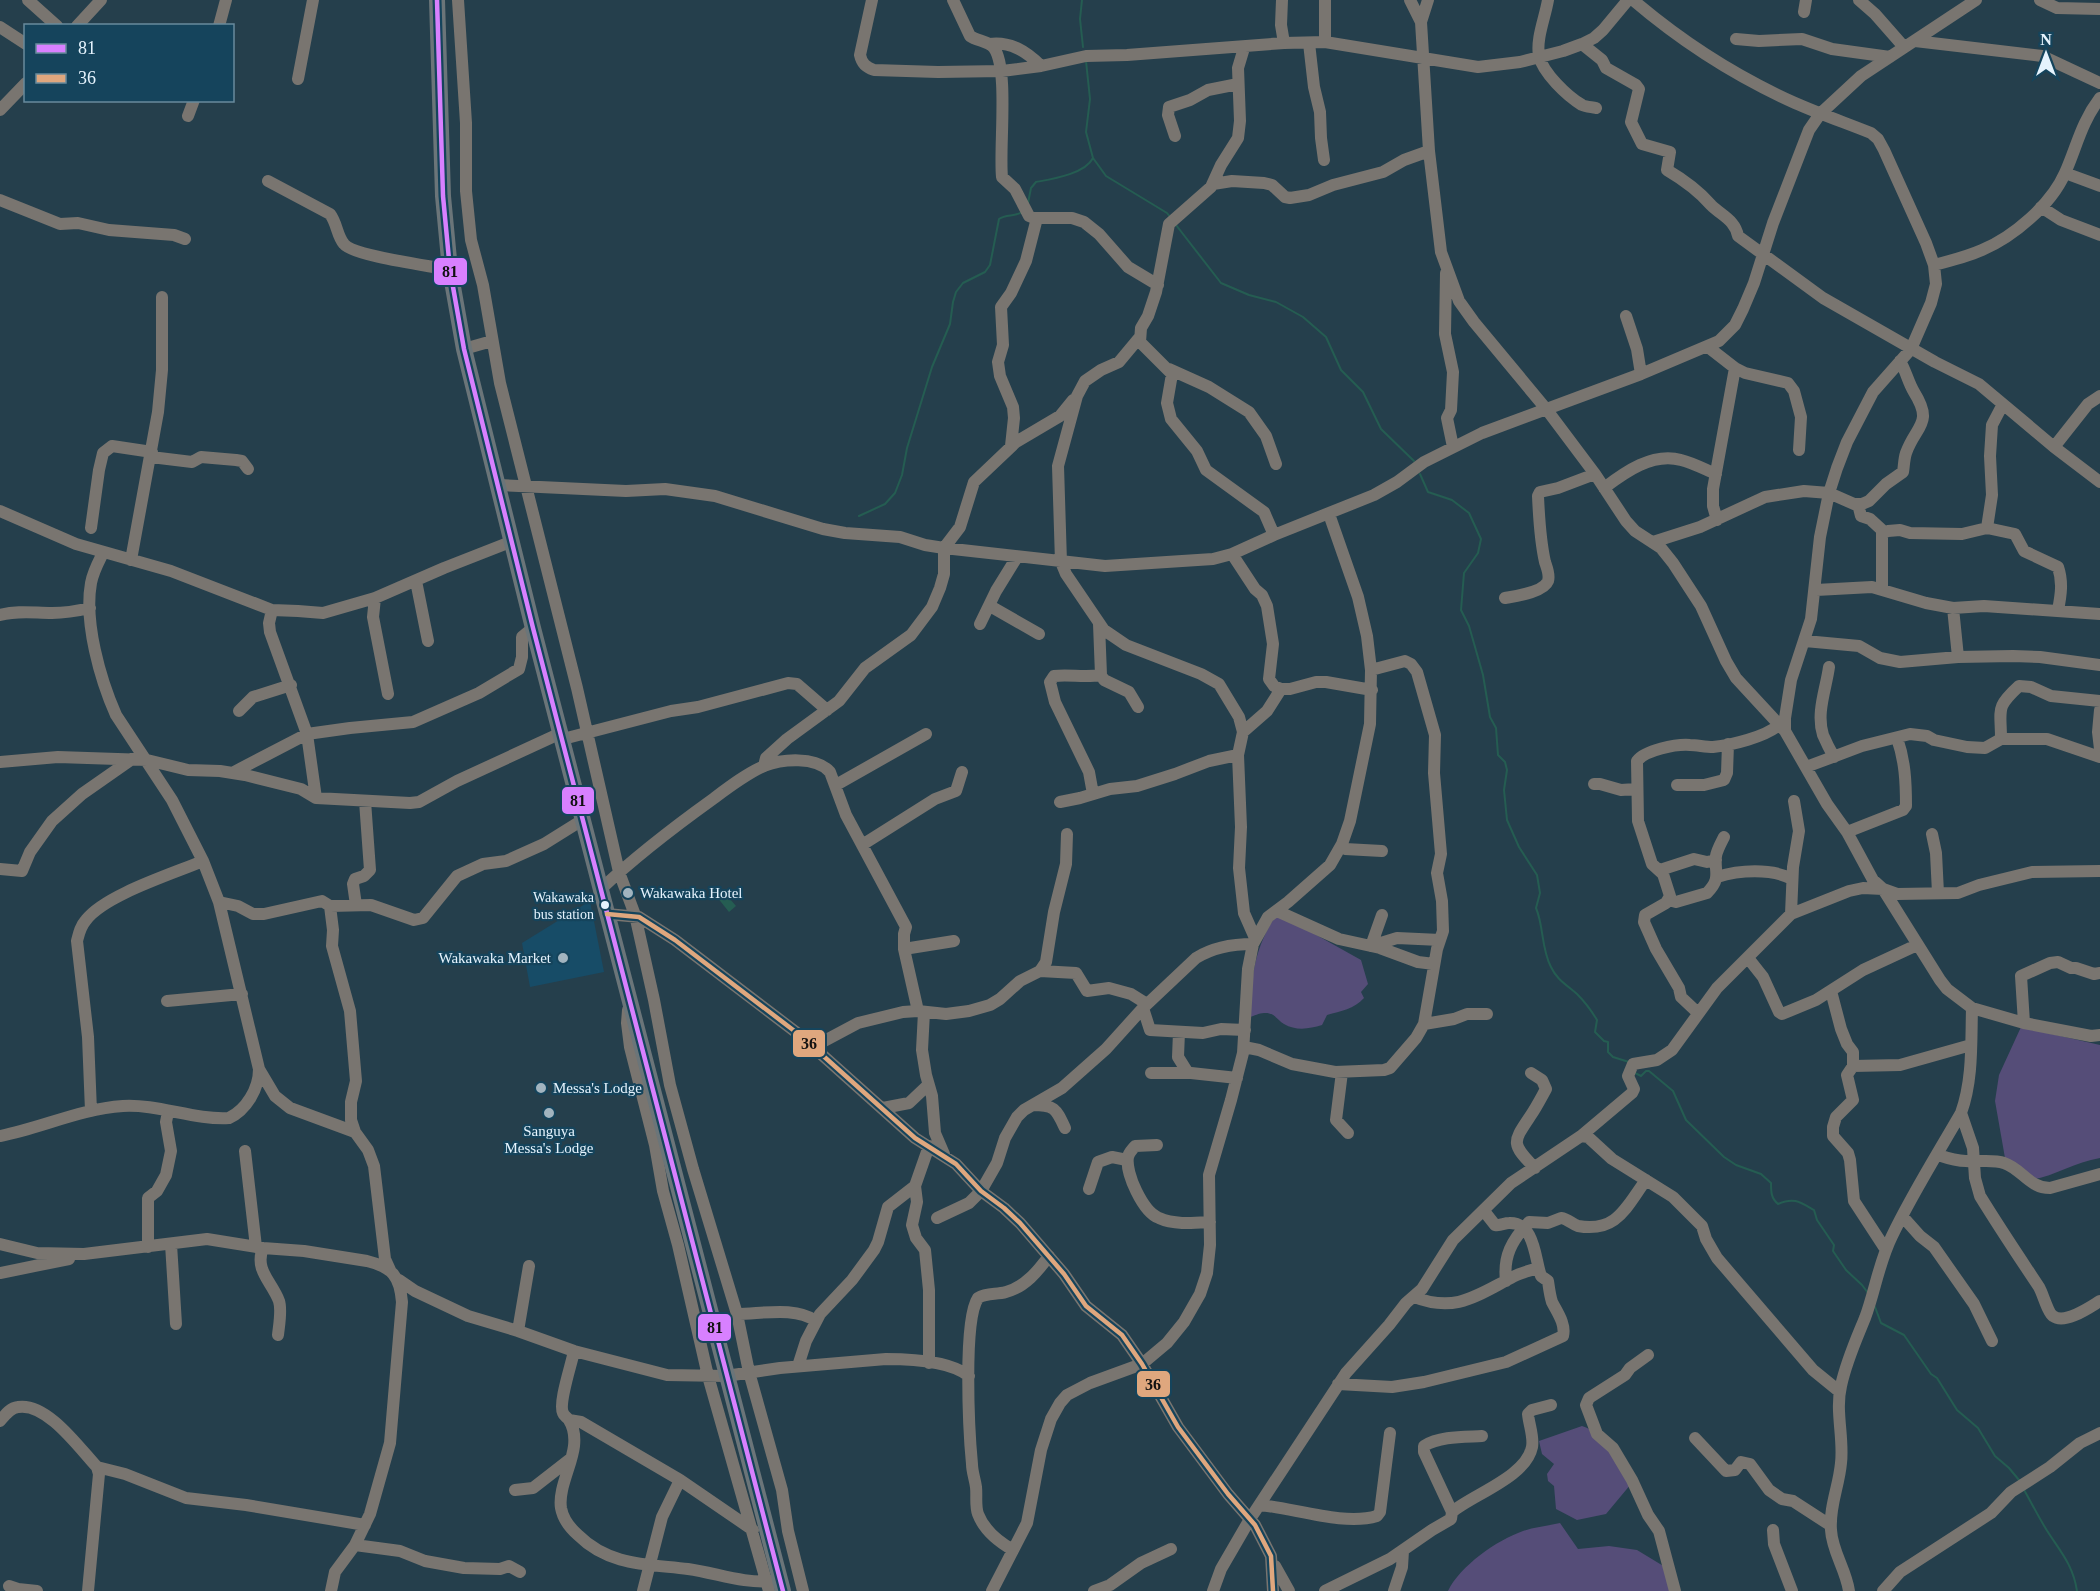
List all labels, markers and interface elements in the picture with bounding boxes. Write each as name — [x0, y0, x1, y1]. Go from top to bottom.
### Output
legend — [24, 24, 234, 102]
north arrow — [2016, 24, 2076, 84]
text: N — [2040, 31, 2052, 48]
text: 81 — [78, 38, 96, 58]
text: 36 — [78, 68, 96, 88]
line badge: 81 — [433, 257, 468, 286]
text: 81 — [442, 263, 458, 280]
line badge: 81 — [561, 786, 595, 815]
text: 81 — [570, 792, 586, 809]
place label: Wakawaka Hotel — [640, 885, 743, 901]
marker: Wakawaka Hotel — [621, 886, 635, 900]
place label: Wakawaka bus station — [533, 890, 595, 922]
marker: Wakawaka bus station — [599, 899, 611, 911]
place label: Wakawaka Market — [439, 950, 552, 966]
marker: Wakawaka Market — [556, 951, 570, 965]
line badge: 36 — [792, 1029, 826, 1058]
text: 36 — [801, 1035, 817, 1052]
place label: Messa's Lodge — [553, 1080, 642, 1096]
marker: Messa's Lodge — [534, 1081, 548, 1095]
marker: Sanguya Messa's Lodge — [542, 1106, 556, 1120]
place label: Sanguya Messa's Lodge — [505, 1123, 594, 1156]
line badge: 81 — [697, 1313, 732, 1342]
text: 81 — [707, 1319, 723, 1336]
line badge: 36 — [1136, 1370, 1171, 1398]
text: 36 — [1145, 1376, 1161, 1393]

